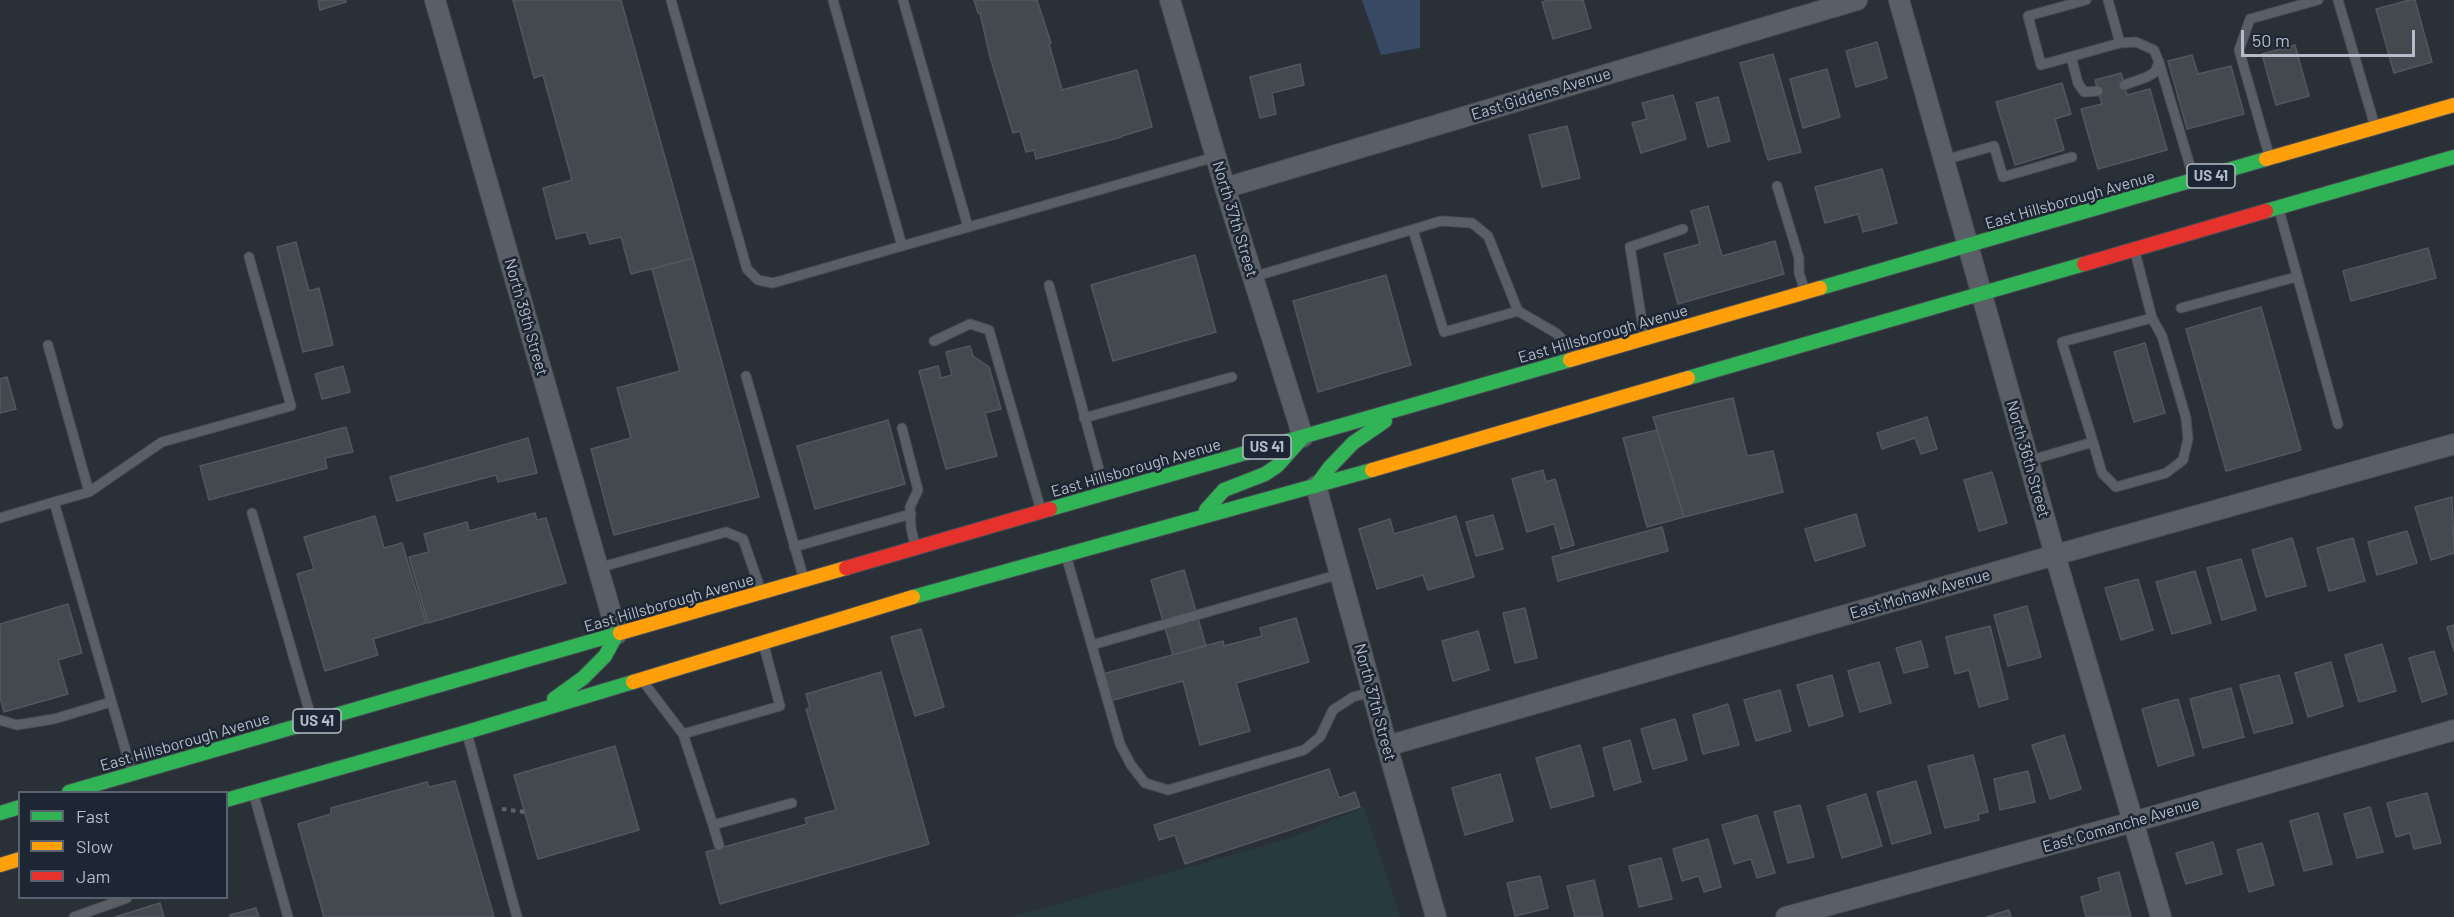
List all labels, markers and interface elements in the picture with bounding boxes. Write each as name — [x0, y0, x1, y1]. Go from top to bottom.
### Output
scale bar — [2244, 18, 2418, 56]
text: 50 m — [2252, 29, 2290, 51]
street label: East Giddens Avenue — [1469, 64, 1613, 124]
street label: North 37th Street — [1208, 159, 1262, 279]
road number: US 41 — [2187, 164, 2235, 188]
street label: East Hillsborough Avenue — [1983, 167, 2157, 233]
street label: North 39th Street — [500, 256, 552, 378]
street label: East Hillsborough Avenue — [1516, 301, 1690, 367]
street label: North 36th Street — [2002, 398, 2054, 520]
street label: East Hillsborough Avenue — [1049, 435, 1223, 501]
road number: US 41 — [1243, 435, 1291, 459]
street label: East Mohawk Avenue — [1848, 565, 1992, 623]
street label: East Hillsborough Avenue — [582, 570, 756, 636]
street label: North 37th Street — [1350, 641, 1400, 763]
street label: East Hillsborough Avenue — [98, 709, 272, 775]
road number: US 41 — [293, 709, 341, 733]
legend — [18, 791, 228, 899]
street label: East Comanche Avenue — [2040, 793, 2202, 857]
text: Fast — [76, 805, 110, 827]
text: Slow — [76, 835, 113, 857]
text: Jam — [76, 865, 110, 887]

